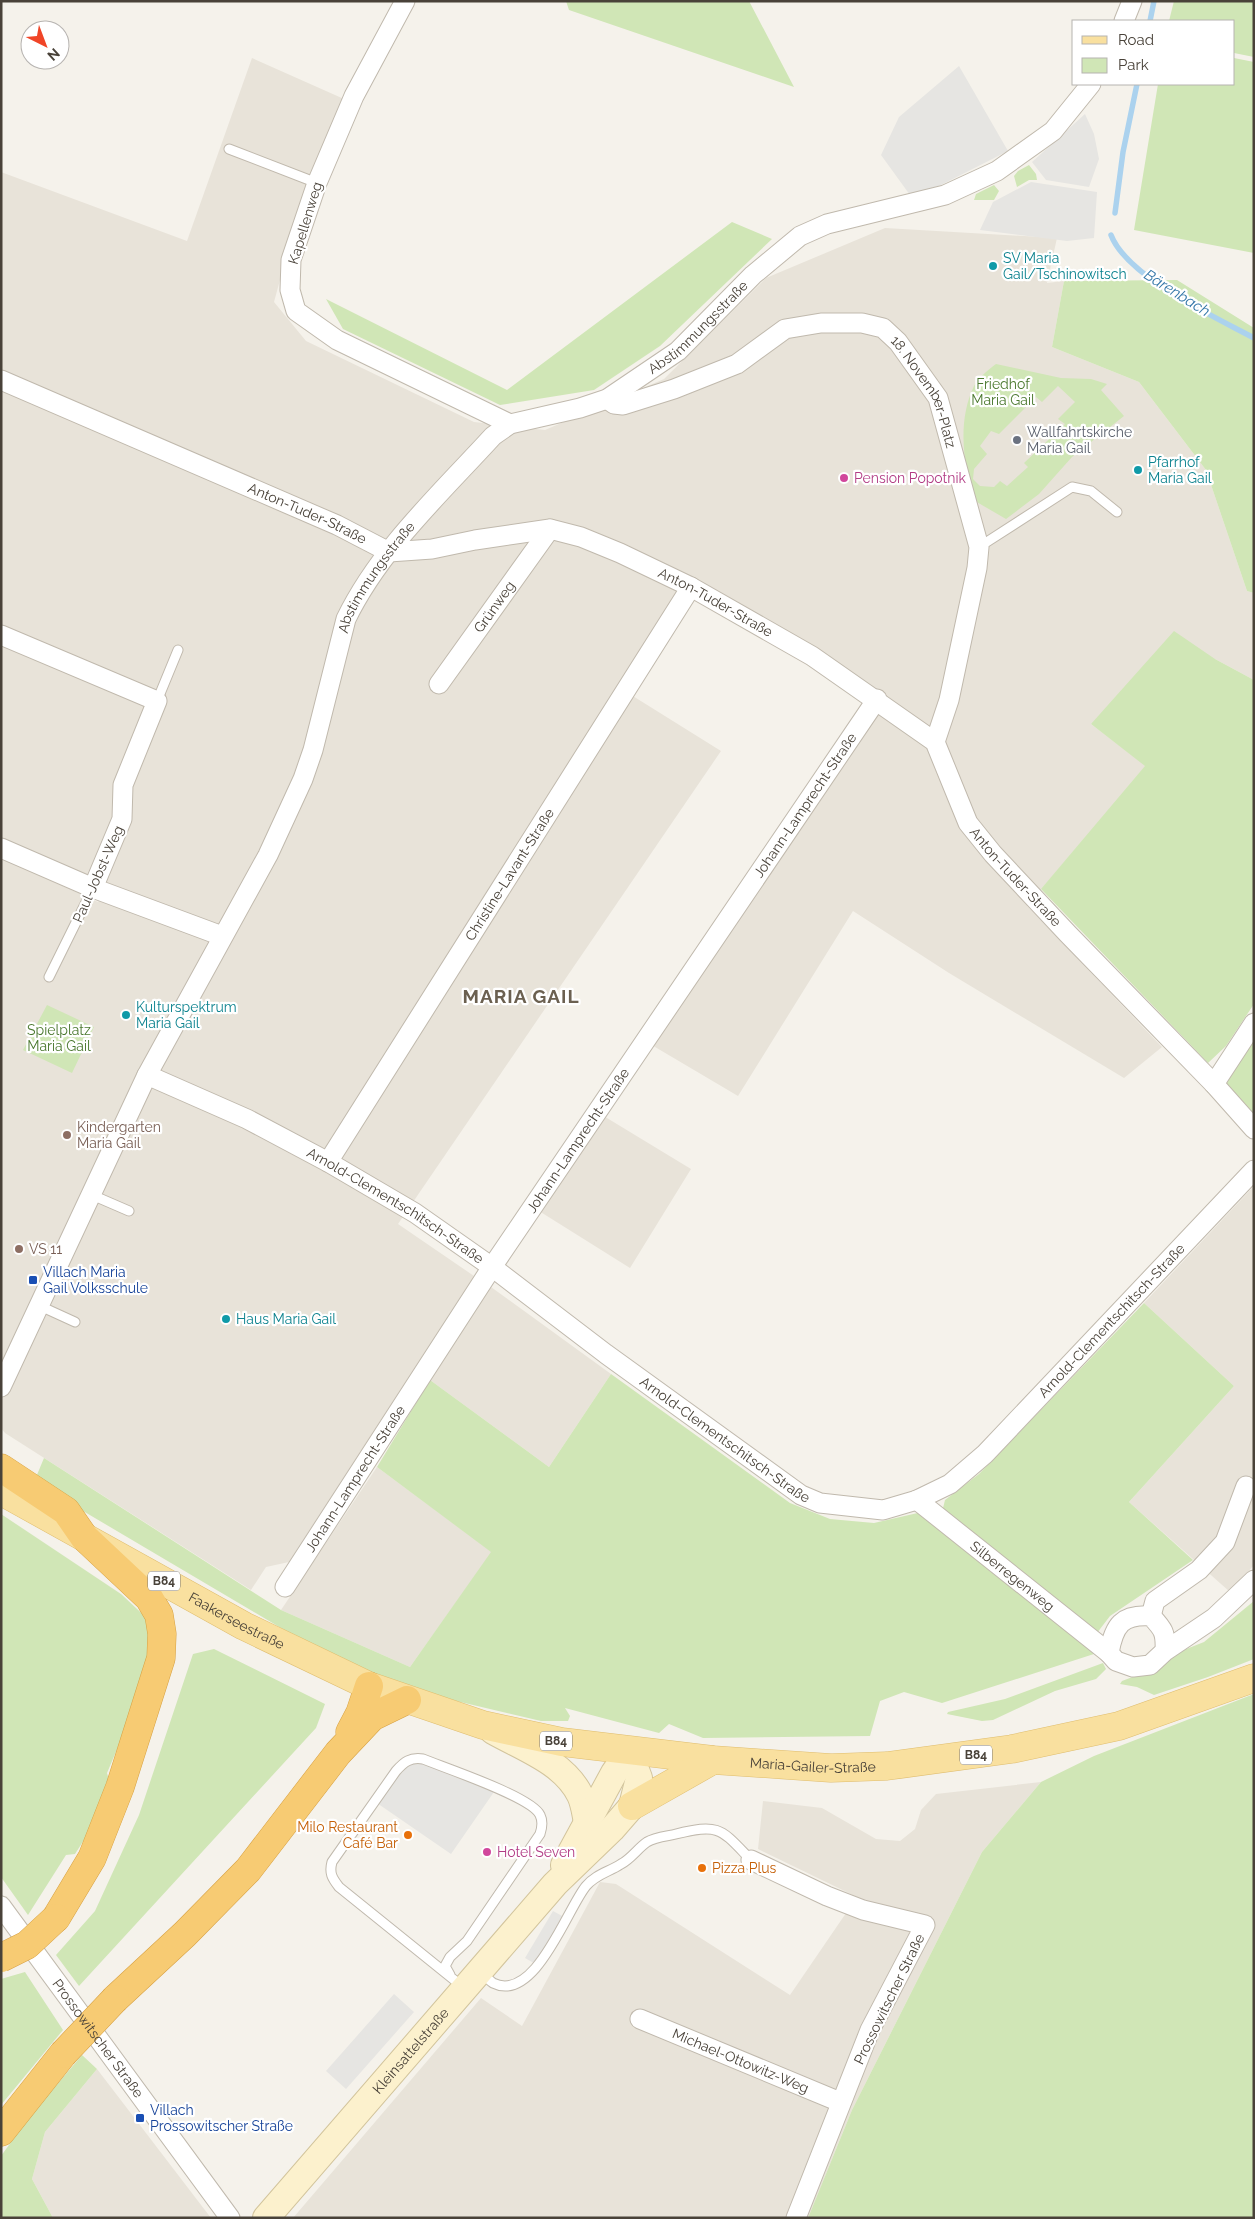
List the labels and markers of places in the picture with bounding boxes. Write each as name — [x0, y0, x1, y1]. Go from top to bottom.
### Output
place label: SV Maria Gail/Tschinowitsch — [1003, 250, 1127, 282]
marker: SV Maria Gail/Tschinowitsch — [987, 260, 999, 272]
place label: Wallfahrtskirche Maria Gail — [1027, 424, 1132, 456]
marker: Wallfahrtskirche Maria Gail — [1011, 434, 1023, 446]
place label: Pfarrhof Maria Gail — [1148, 454, 1212, 486]
marker: Pfarrhof Maria Gail — [1132, 464, 1144, 476]
place label: Pension Popotnik — [854, 470, 966, 486]
marker: Pension Popotnik — [838, 472, 850, 484]
place label: Kulturspektrum Maria Gail — [136, 999, 237, 1031]
marker: Kulturspektrum Maria Gail — [120, 1009, 132, 1021]
place label: Kindergarten Maria Gail — [77, 1119, 161, 1151]
marker: Kindergarten Maria Gail — [61, 1129, 73, 1141]
place label: VS 11 — [29, 1241, 62, 1257]
marker: VS 11 — [13, 1243, 25, 1255]
place label: Villach Maria Gail Volksschule — [43, 1264, 148, 1296]
marker: Villach Maria Gail Volksschule — [27, 1274, 39, 1286]
place label: Haus Maria Gail — [236, 1311, 336, 1327]
marker: Haus Maria Gail — [220, 1313, 232, 1325]
place label: Milo Restaurant Café Bar — [297, 1819, 398, 1851]
marker: Milo Restaurant Café Bar — [402, 1829, 414, 1841]
place label: Hotel Seven — [497, 1844, 575, 1860]
marker: Hotel Seven — [481, 1846, 493, 1858]
place label: Pizza Plus — [712, 1860, 777, 1876]
marker: Pizza Plus — [696, 1862, 708, 1874]
place label: Villach Prossowitscher Straße — [150, 2102, 293, 2134]
marker: Villach Prossowitscher Straße — [134, 2112, 146, 2124]

